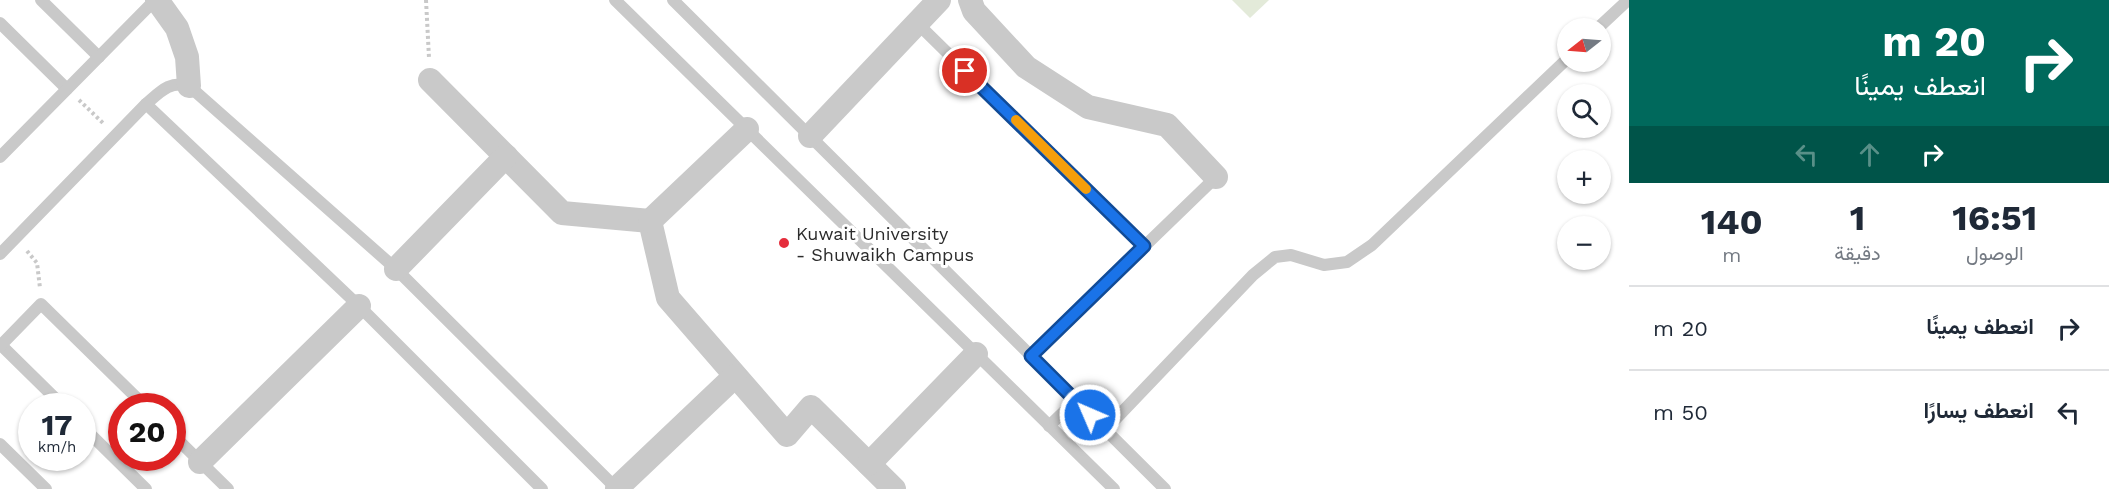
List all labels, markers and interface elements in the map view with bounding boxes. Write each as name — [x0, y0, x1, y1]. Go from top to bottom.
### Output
text: 20 m — [1882, 17, 1986, 66]
north arrow — [1557, 18, 1611, 72]
map controls — [1557, 18, 1611, 270]
icon: right — [2007, 24, 2085, 102]
pin — [939, 45, 990, 96]
icon: arrive — [948, 54, 981, 87]
text: انعطف يمينًا — [1854, 70, 1986, 102]
button: search — [1557, 84, 1611, 138]
icon: left — [1790, 138, 1823, 171]
icon: ahead — [1853, 138, 1886, 171]
icon: right — [1916, 138, 1949, 171]
button: + — [1557, 150, 1611, 204]
text: 1 — [1850, 197, 1865, 239]
text: 16:51 — [1952, 197, 2037, 239]
text: 140 — [1701, 201, 1763, 243]
button: − — [1557, 216, 1611, 270]
place label: Kuwait University - Shuwaikh Campus — [796, 223, 974, 265]
marker: Kuwait University - Shuwaikh Campus — [777, 236, 791, 250]
text: دقيقة — [1834, 241, 1881, 265]
text: الوصول — [1966, 241, 2024, 265]
text: m — [1722, 243, 1741, 267]
icon: right — [2052, 312, 2085, 345]
text: انعطف يمينًا — [1926, 314, 2034, 339]
text: 20 m — [1653, 316, 1708, 341]
position arrow — [1058, 383, 1122, 447]
speed limit sign: 20 — [108, 393, 186, 471]
icon: left — [2052, 396, 2085, 429]
text: انعطف يسارًا — [1924, 398, 2034, 423]
text: 50 m — [1653, 400, 1708, 425]
text: 17 — [41, 407, 73, 442]
text: km/h — [38, 438, 76, 456]

